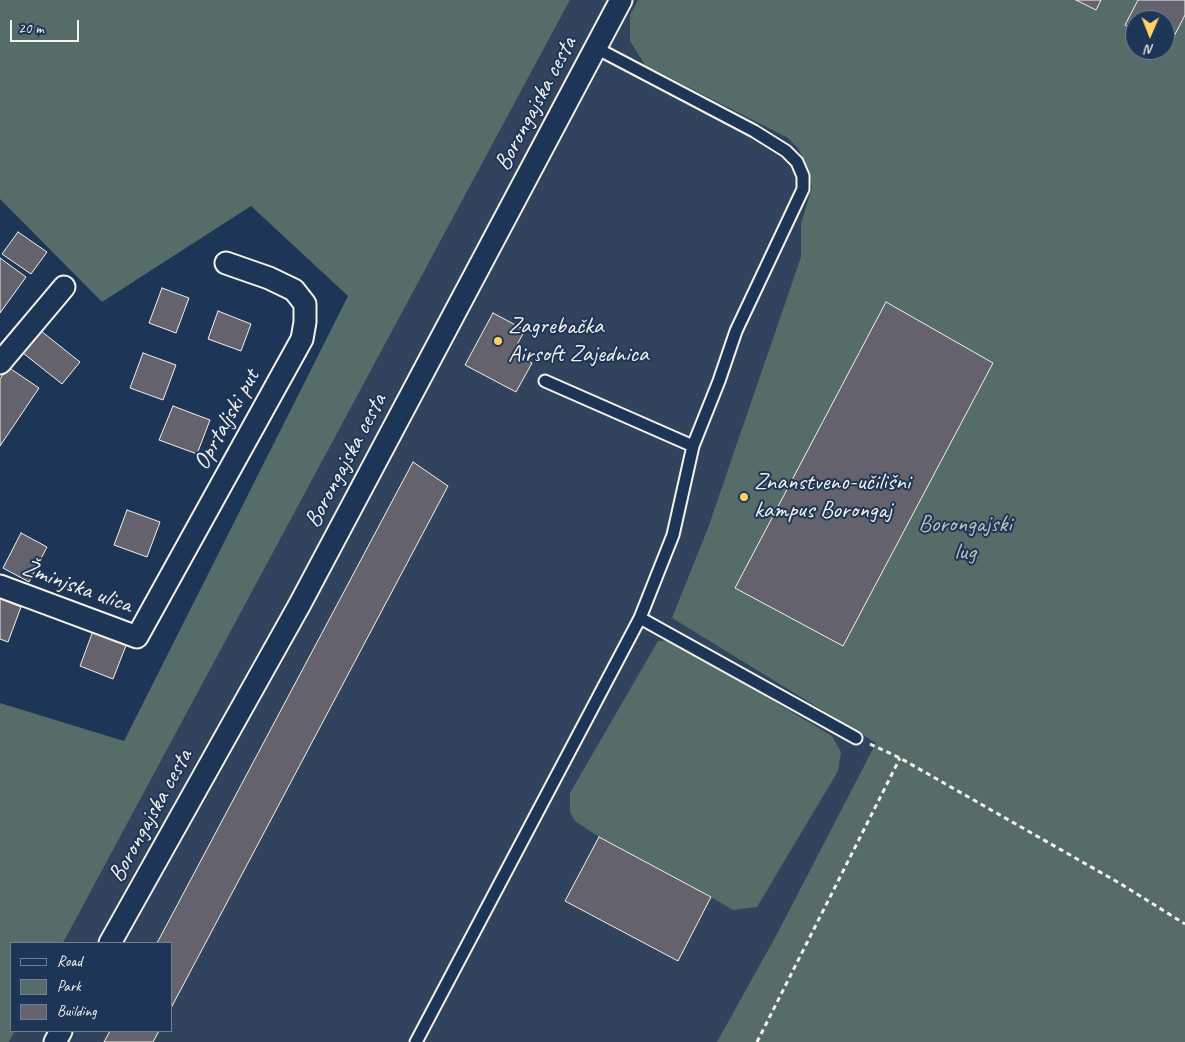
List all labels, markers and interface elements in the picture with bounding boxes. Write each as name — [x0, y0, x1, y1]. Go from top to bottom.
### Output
scale bar — [12, 10, 81, 42]
north arrow — [1125, 10, 1175, 60]
text: 20 m — [18, 19, 44, 38]
street label: Borongajska cesta — [489, 32, 583, 176]
text: N — [1145, 41, 1154, 58]
place label: Zagrebačka Airsoft Zajednica — [508, 313, 649, 369]
marker: Zagrebačka Airsoft Zajednica — [492, 335, 504, 347]
street label: Oprtaljski put — [188, 365, 266, 475]
street label: Borongajska cesta — [299, 389, 393, 533]
place label: Znanstveno-učilišni kampus Borongaj — [754, 469, 910, 525]
marker: Znanstveno-učilišni kampus Borongaj — [738, 491, 750, 503]
park label: Borongajski lug — [918, 511, 1012, 567]
street label: Žminjska ulica — [18, 554, 136, 620]
street label: Borongajska cesta — [103, 745, 199, 887]
legend — [10, 942, 172, 1032]
text: Road — [57, 952, 82, 971]
text: Park — [57, 977, 81, 996]
text: Building — [57, 1002, 96, 1021]

